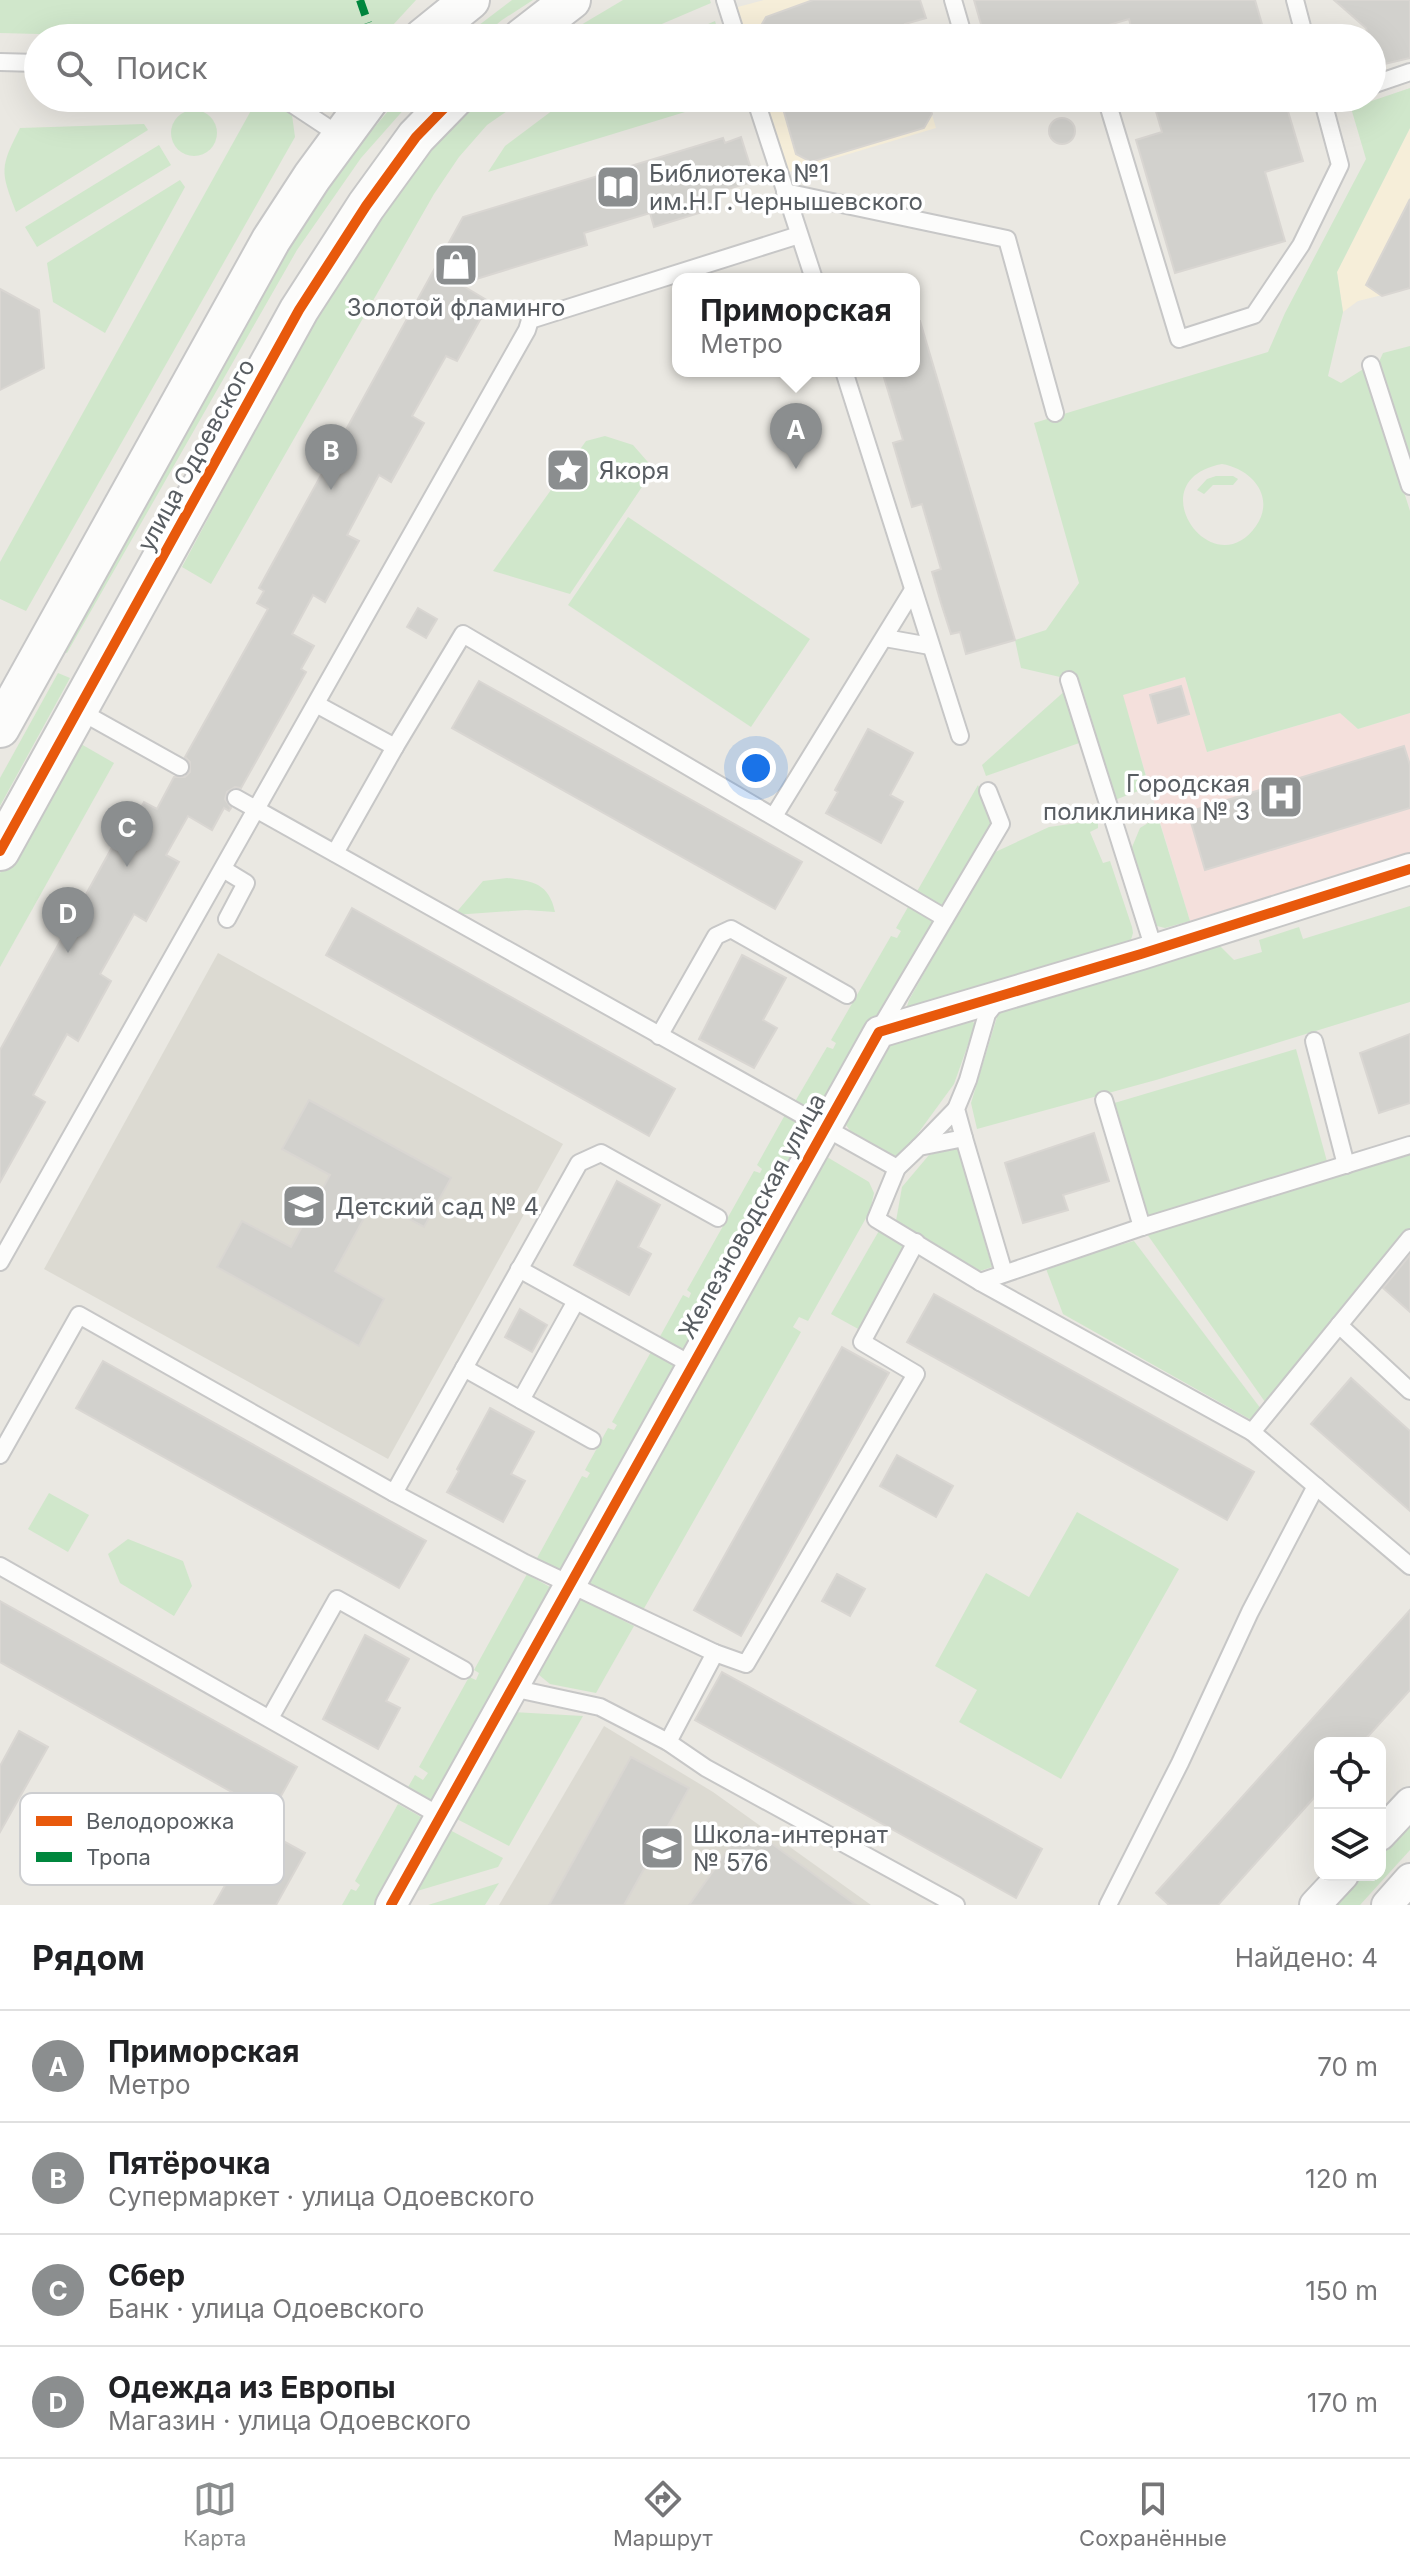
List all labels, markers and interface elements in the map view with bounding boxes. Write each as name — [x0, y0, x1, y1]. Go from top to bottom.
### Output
search box — [24, 24, 1386, 112]
icon: search — [52, 46, 96, 90]
text: Поиск — [116, 50, 207, 86]
place label: Библиотека №1 им.Н.Г.Чернышевского — [649, 159, 923, 216]
library icon: Библиотека №1 им.Н.Г.Чернышевского — [594, 163, 642, 211]
shop icon: Золотой фламинго — [432, 241, 480, 289]
popup — [672, 273, 920, 377]
text: Приморская — [700, 292, 892, 328]
place label: Золотой фламинго — [347, 293, 565, 322]
text: Метро — [700, 328, 783, 359]
street label: улица Одоевского — [131, 354, 261, 556]
pin: A — [770, 403, 822, 469]
pin: B — [305, 424, 357, 490]
place icon: Якоря — [544, 446, 592, 494]
place label: Якоря — [599, 456, 669, 485]
your location — [736, 748, 776, 788]
place label: Городская поликлиника № 3 — [1043, 769, 1250, 826]
hospital icon: Городская поликлиника № 3 — [1257, 773, 1305, 821]
pin: C — [101, 801, 153, 867]
pin: D — [42, 887, 94, 953]
street label: Железноводская улица — [672, 1088, 832, 1344]
school or university icon: Детский сад № 4 — [280, 1182, 328, 1230]
place label: Детский сад № 4 — [335, 1192, 539, 1221]
map controls — [1314, 1737, 1386, 1881]
button: locate — [1314, 1737, 1386, 1809]
legend — [20, 1793, 284, 1885]
text: Велодорожка — [86, 1808, 234, 1834]
button: layers — [1314, 1809, 1386, 1881]
place label: Школа-интернат № 576 — [693, 1820, 888, 1877]
school or university icon: Школа-интернат № 576 — [638, 1824, 686, 1872]
text: Тропа — [86, 1844, 151, 1870]
text: Рядом — [32, 1937, 145, 1978]
text: Найдено: 4 — [1235, 1942, 1378, 1973]
text: Приморская — [108, 2033, 300, 2069]
text: A — [48, 2051, 68, 2082]
text: 70 m — [1317, 2051, 1378, 2082]
text: Метро — [108, 2069, 191, 2100]
text: Пятёрочка — [108, 2145, 271, 2181]
text: B — [49, 2163, 67, 2194]
text: 120 m — [1305, 2163, 1378, 2194]
text: Супермаркет · улица Одоевского — [108, 2181, 535, 2212]
text: Сбер — [108, 2257, 185, 2293]
text: C — [48, 2275, 68, 2306]
text: 150 m — [1305, 2275, 1378, 2306]
text: Банк · улица Одоевского — [108, 2293, 424, 2324]
text: Одежда из Европы — [108, 2369, 396, 2405]
text: D — [49, 2387, 67, 2418]
text: 170 m — [1307, 2387, 1378, 2418]
text: Магазин · улица Одоевского — [108, 2405, 471, 2436]
tab: Карта — [183, 2477, 246, 2551]
tab: Маршрут — [613, 2477, 713, 2551]
tab: Сохранённые — [1079, 2477, 1227, 2551]

